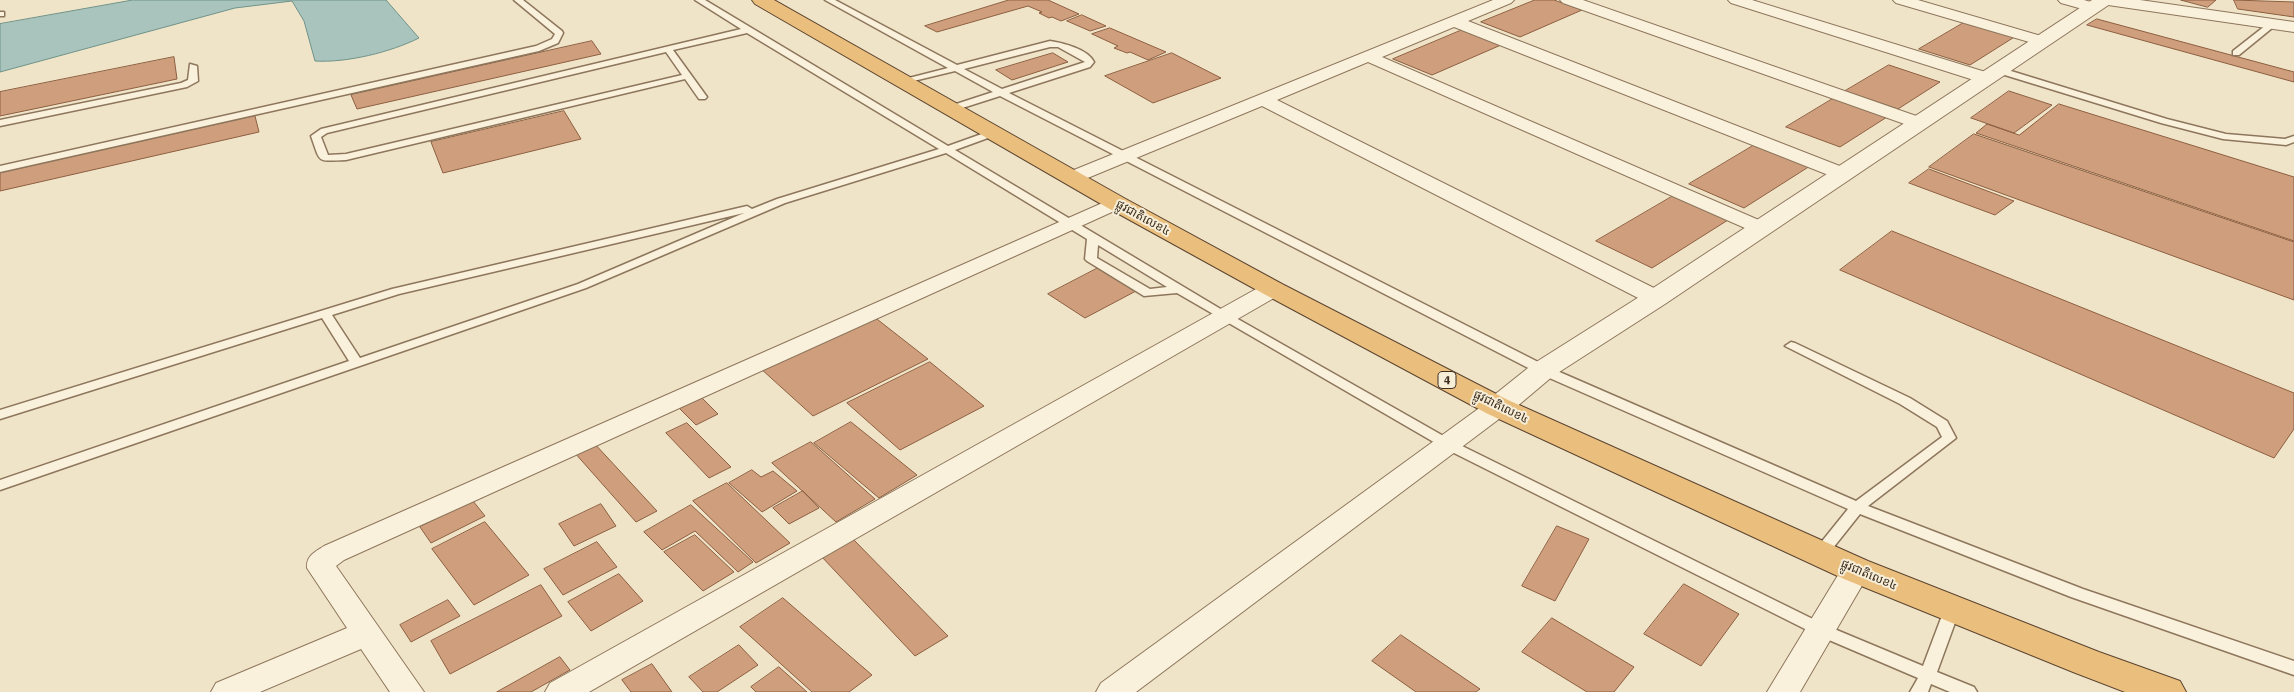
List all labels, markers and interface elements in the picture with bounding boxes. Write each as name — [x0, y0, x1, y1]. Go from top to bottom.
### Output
street label: ផ្លូវជាតិលេខ៤ — [1113, 197, 1173, 239]
road number: 4 — [1438, 372, 1456, 388]
street label: ផ្លូវជាតិលេខ៤ — [1471, 387, 1531, 427]
street label: ផ្លូវជាតិលេខ៤ — [1839, 557, 1899, 593]

